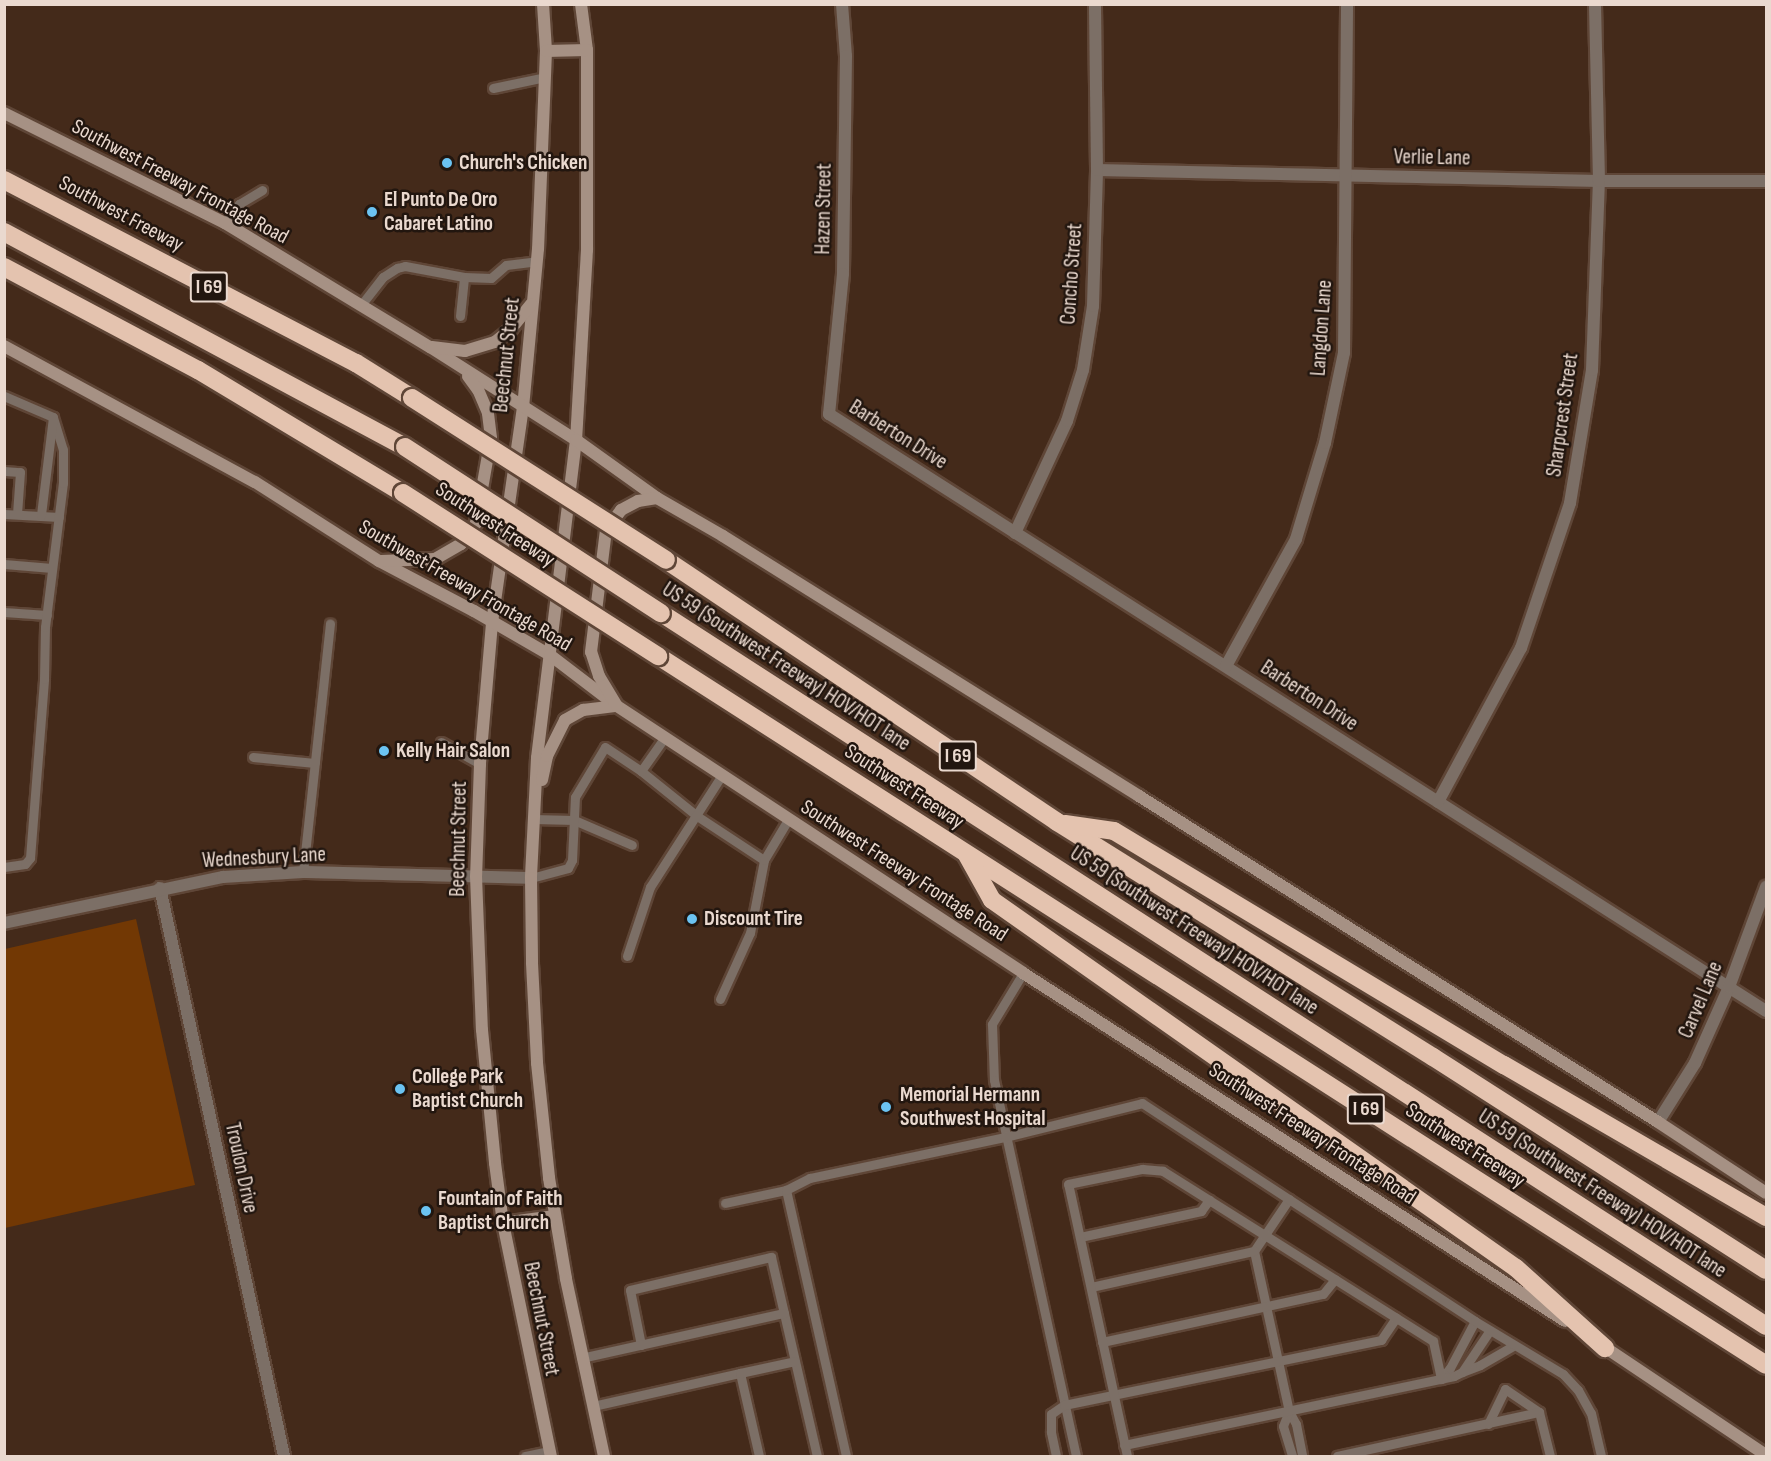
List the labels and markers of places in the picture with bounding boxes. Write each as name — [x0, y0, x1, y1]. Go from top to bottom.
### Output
place label: Church's Chicken — [459, 150, 587, 176]
marker: Church's Chicken — [440, 156, 454, 170]
place label: El Punto De Oro Cabaret Latino — [384, 187, 497, 237]
marker: El Punto De Oro Cabaret Latino — [365, 205, 379, 219]
place label: Kelly Hair Salon — [396, 738, 510, 764]
marker: Kelly Hair Salon — [377, 744, 391, 758]
place label: Discount Tire — [704, 906, 803, 932]
marker: Discount Tire — [685, 912, 699, 926]
place label: College Park Baptist Church — [412, 1064, 523, 1114]
marker: College Park Baptist Church — [393, 1082, 407, 1096]
place label: Memorial Hermann Southwest Hospital — [900, 1082, 1045, 1132]
marker: Memorial Hermann Southwest Hospital — [877, 1098, 895, 1116]
place label: Fountain of Faith Baptist Church — [438, 1186, 563, 1236]
marker: Fountain of Faith Baptist Church — [419, 1204, 433, 1218]

